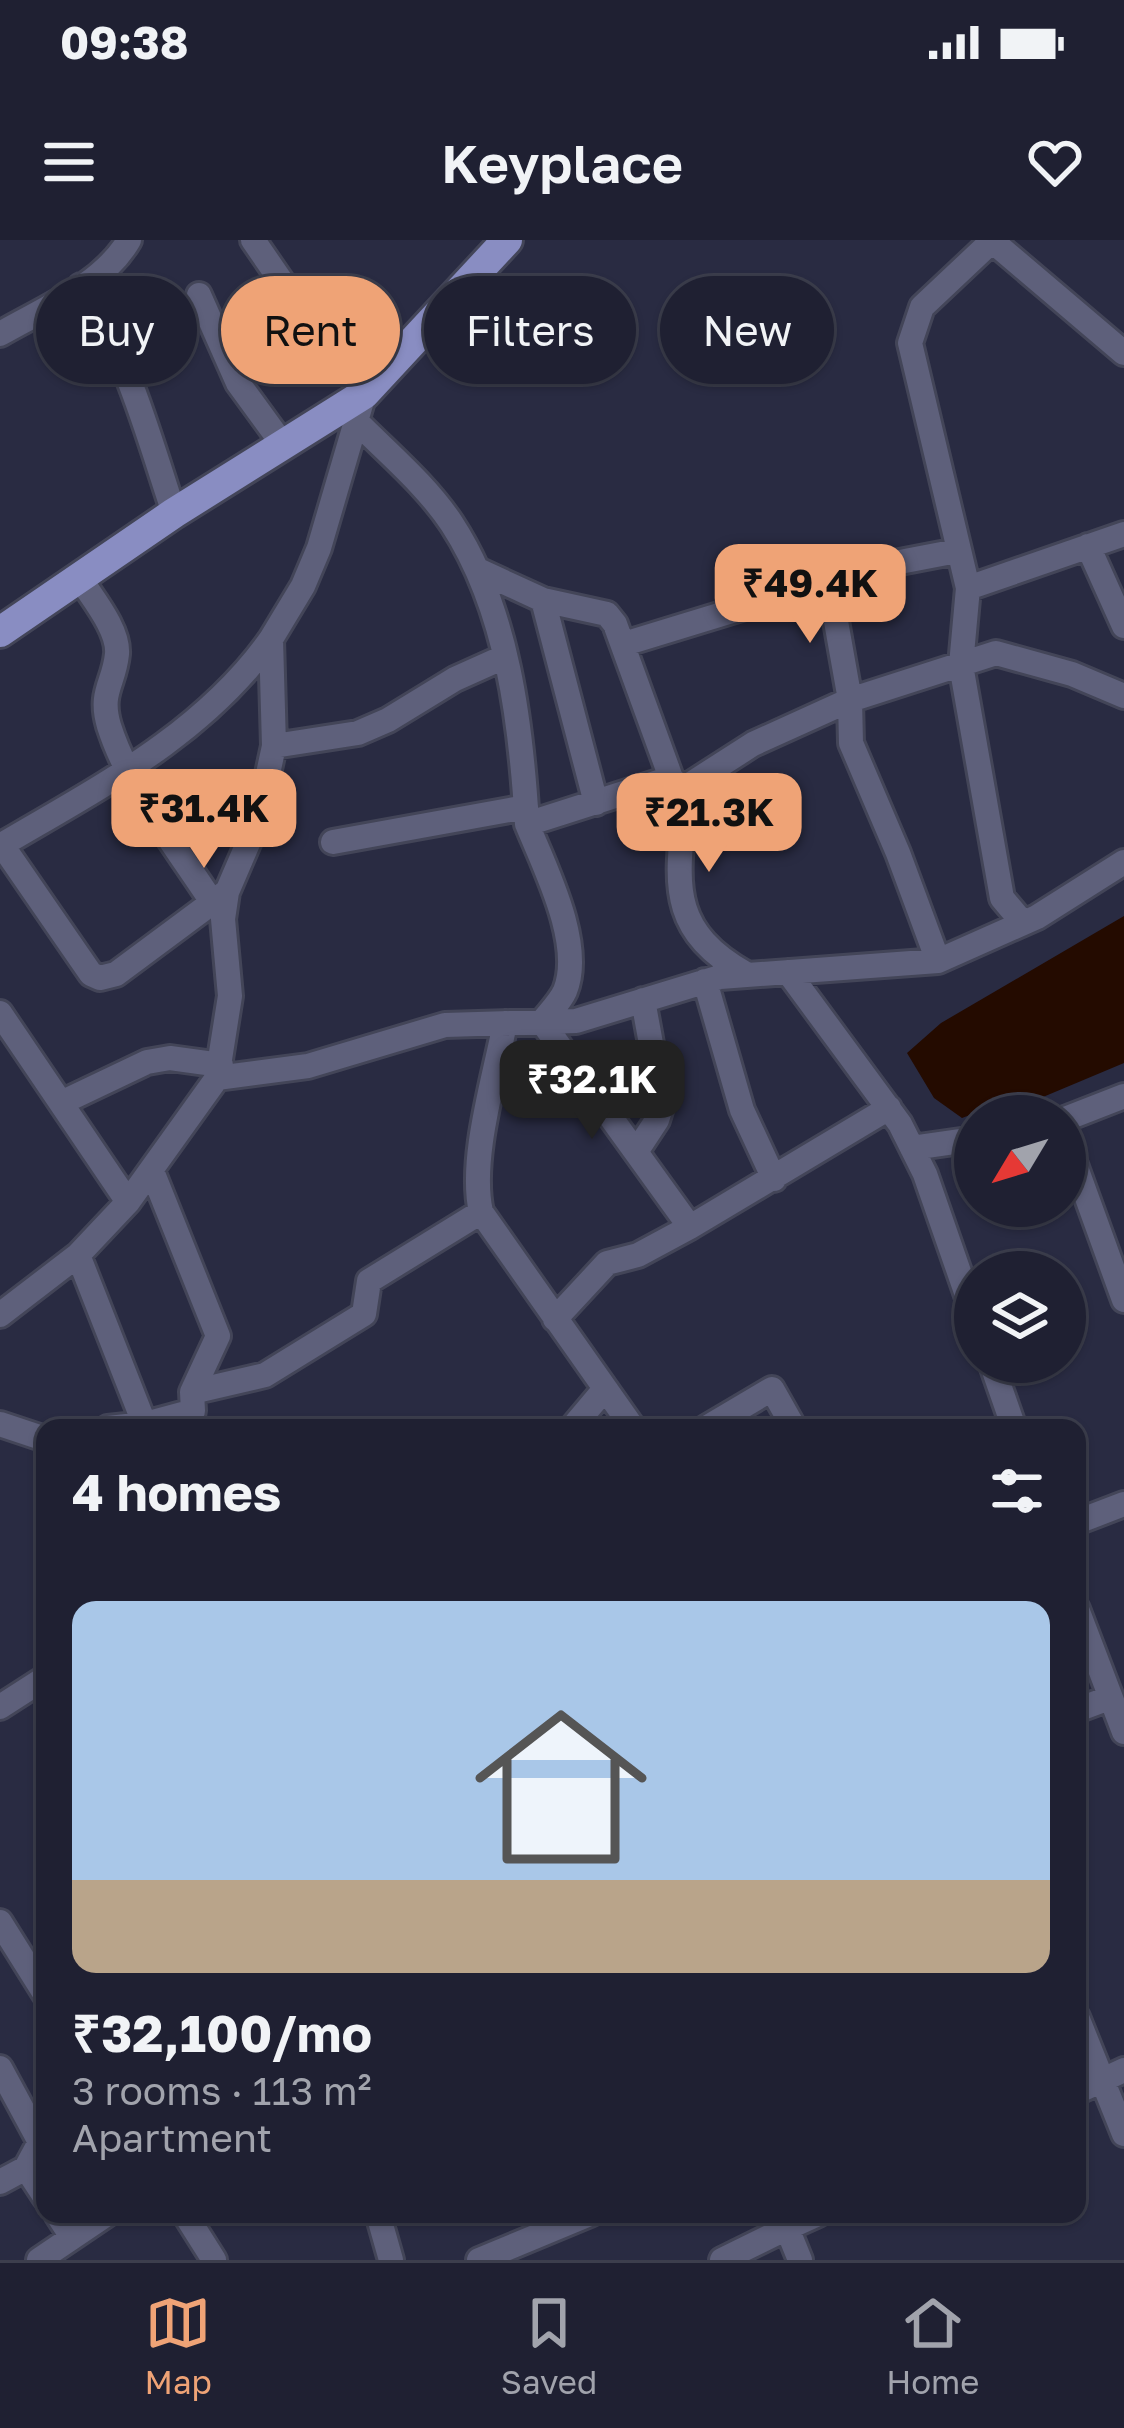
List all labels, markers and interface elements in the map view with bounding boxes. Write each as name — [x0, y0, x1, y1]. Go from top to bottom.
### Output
text: 09:38 — [60, 15, 188, 69]
icon: menu — [36, 129, 102, 195]
icon: heart — [1022, 129, 1088, 195]
text: Keyplace — [441, 130, 683, 195]
chip: Buy — [36, 276, 197, 384]
chip: Rent — [221, 276, 400, 384]
chip: Filters — [424, 276, 636, 384]
chip: New — [660, 276, 834, 384]
pin: ₹49.4K — [712, 544, 908, 646]
text: ₹49.4K — [742, 559, 878, 606]
pin: ₹31.4K — [106, 769, 302, 871]
pin: ₹21.3K — [611, 773, 807, 875]
text: ₹31.4K — [138, 784, 270, 831]
text: ₹21.3K — [644, 788, 774, 835]
pin: ₹32.1K — [494, 1040, 690, 1142]
text: ₹32.1K — [527, 1055, 657, 1102]
north arrow — [954, 1095, 1086, 1227]
map controls — [954, 1095, 1086, 1383]
button: layers — [954, 1251, 1086, 1383]
icon: filters — [984, 1458, 1050, 1524]
text: 4 homes — [72, 1461, 281, 1522]
icon: home — [453, 1679, 669, 1895]
text: ₹32,100/mo — [72, 2002, 372, 2063]
text: 3 rooms · 113 m² — [72, 2067, 372, 2114]
text: Apartment — [72, 2114, 272, 2161]
tab: Map — [145, 2290, 212, 2401]
tab: Saved — [501, 2290, 597, 2401]
tab: Home — [886, 2290, 979, 2401]

